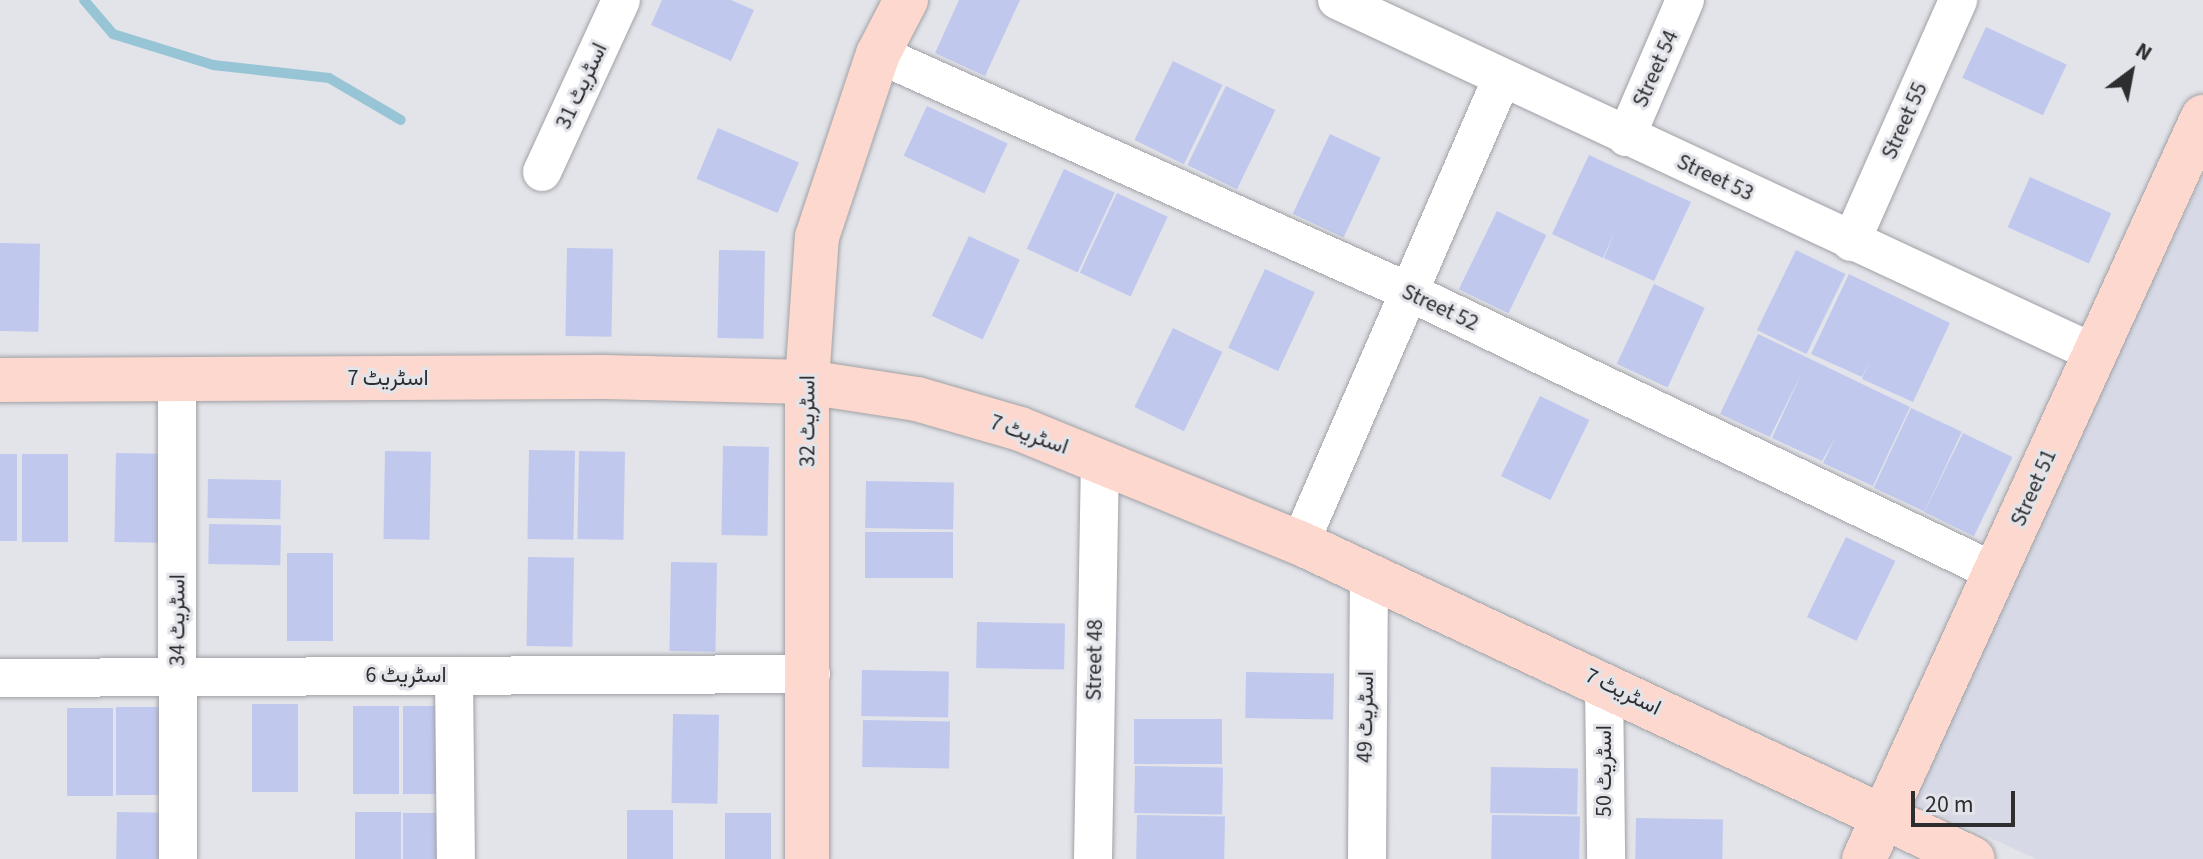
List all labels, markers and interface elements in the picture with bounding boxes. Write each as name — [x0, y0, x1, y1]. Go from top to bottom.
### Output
street label: Street 54 — [1627, 26, 1685, 112]
north arrow — [2091, 32, 2171, 112]
text: N — [2129, 34, 2158, 69]
street label: اسٹریٹ 31 — [551, 39, 613, 133]
street label: Street 55 — [1876, 78, 1934, 164]
street label: Street 53 — [1673, 149, 1757, 207]
street label: Street 52 — [1398, 279, 1482, 337]
street label: اسٹریٹ 7 — [347, 366, 429, 392]
street label: اسٹریٹ 32 — [795, 375, 821, 467]
street label: اسٹریٹ 7 — [986, 409, 1072, 461]
street label: Street 51 — [2005, 445, 2063, 531]
street label: اسٹریٹ 34 — [165, 574, 191, 666]
street label: Street 48 — [1081, 619, 1109, 701]
street label: اسٹریٹ 7 — [1581, 662, 1665, 722]
street label: اسٹریٹ 6 — [365, 663, 447, 689]
street label: اسٹریٹ 49 — [1352, 671, 1380, 763]
street label: اسٹریٹ 50 — [1592, 725, 1618, 817]
scale bar — [1915, 775, 2019, 825]
text: 20 m — [1925, 787, 1974, 822]

